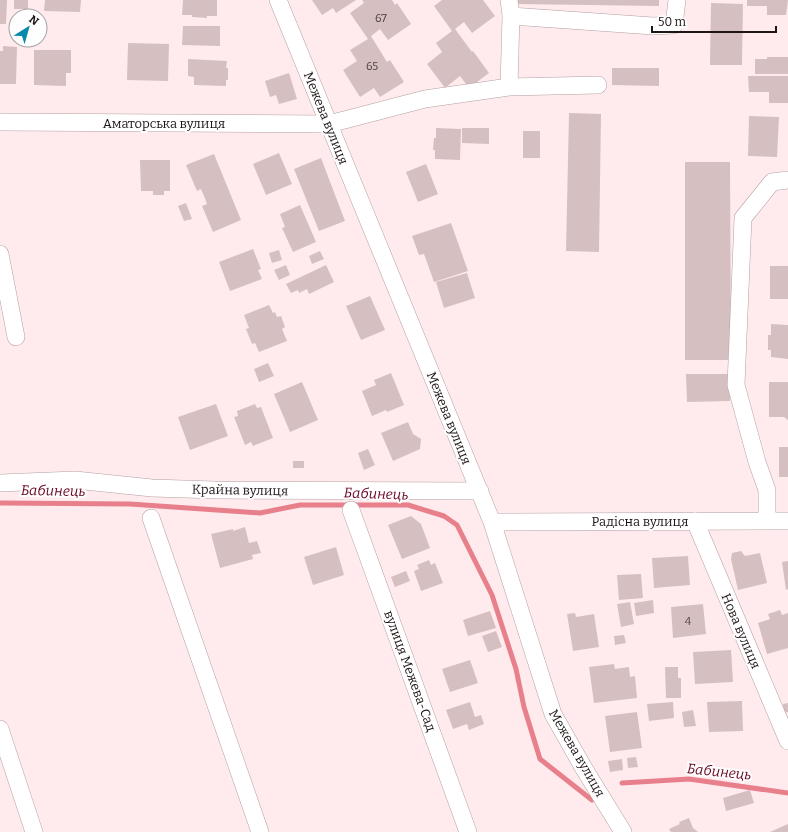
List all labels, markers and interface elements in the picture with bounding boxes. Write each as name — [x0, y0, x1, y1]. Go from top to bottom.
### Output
north arrow — [8, 8, 48, 48]
scale bar — [652, 8, 776, 34]
house number: 67 — [375, 12, 387, 25]
text: N — [26, 13, 41, 28]
text: 50 m — [658, 15, 687, 29]
house number: 65 — [366, 60, 378, 73]
street label: Межева вулиця — [301, 70, 351, 166]
street label: Аматорська вулиця — [103, 116, 225, 131]
street label: Межева вулиця — [424, 370, 474, 466]
water label: Бабинець — [21, 482, 85, 500]
street label: Крайна вулиця — [192, 482, 288, 498]
water label: Бабинець — [343, 484, 409, 504]
street label: Радісна вулиця — [592, 514, 688, 529]
street label: Нова вулиця — [718, 591, 764, 671]
street label: вулиця Межева-Сад — [381, 609, 439, 734]
house number: 4 — [685, 615, 692, 628]
street label: Межева вулиця — [546, 707, 608, 799]
water label: Бабинець — [686, 760, 752, 784]

